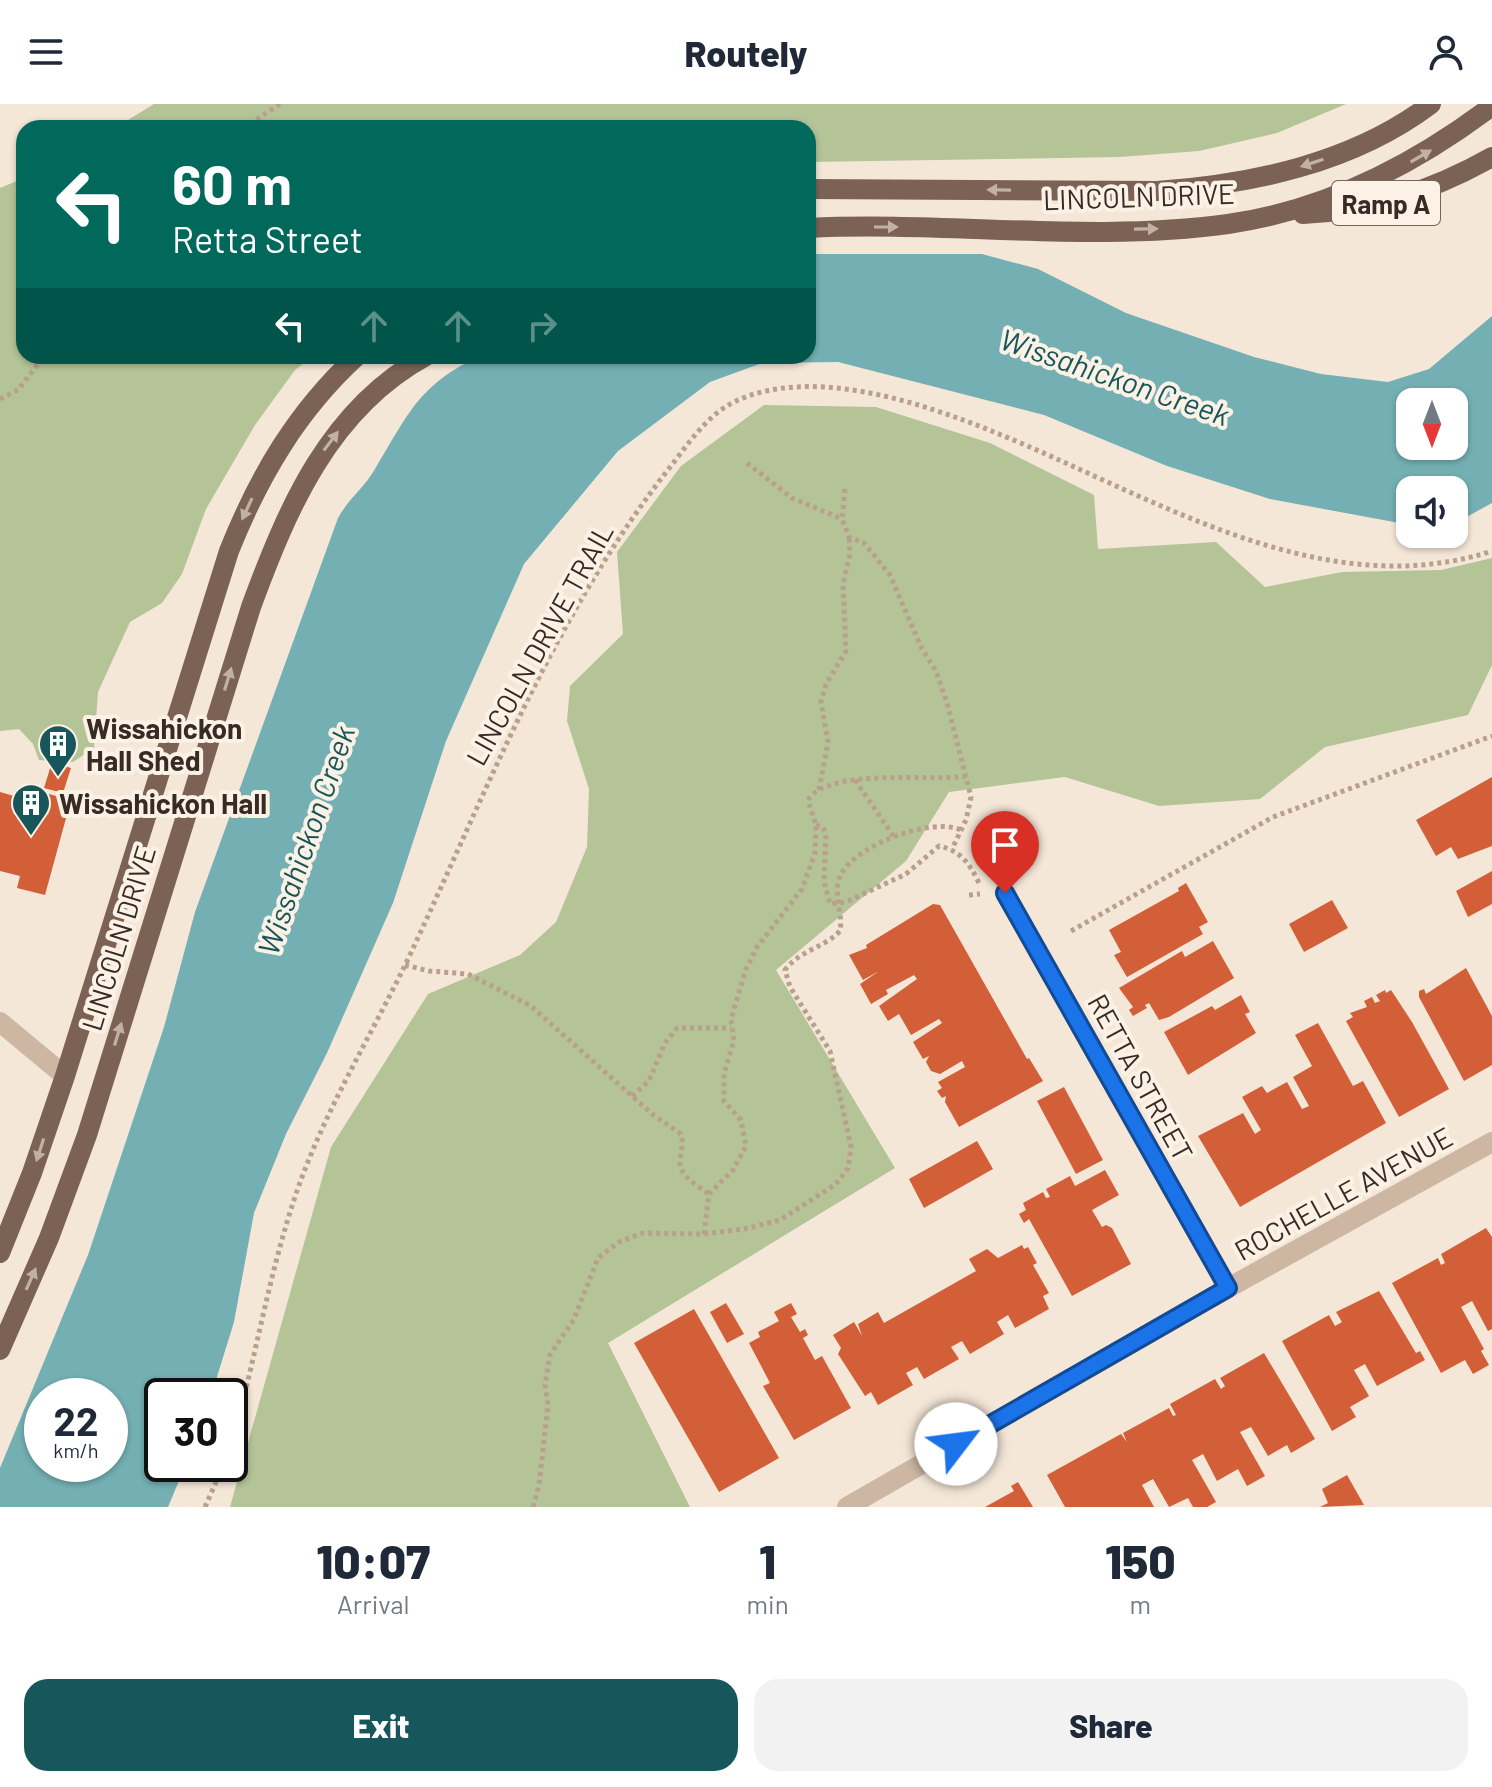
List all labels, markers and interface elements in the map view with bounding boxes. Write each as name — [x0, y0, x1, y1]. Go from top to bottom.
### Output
icon: menu — [24, 30, 68, 74]
icon: person — [1424, 30, 1468, 74]
text: Routely — [685, 31, 807, 74]
text: 60 m — [172, 149, 292, 216]
one-way arrow — [1410, 149, 1432, 163]
icon: left — [40, 152, 144, 256]
one-way arrow — [1299, 158, 1323, 170]
street label: LINCOLN DRIVE — [1043, 176, 1235, 216]
road number: Ramp A — [1332, 181, 1440, 225]
one-way arrow — [986, 184, 1011, 196]
text: Retta Street — [172, 217, 363, 260]
one-way arrow — [874, 221, 899, 233]
one-way arrow — [1134, 223, 1159, 236]
icon: left — [268, 304, 312, 348]
icon: ahead — [352, 304, 396, 348]
icon: ahead — [436, 304, 480, 348]
icon: right — [520, 304, 564, 348]
water label: Wissahickon Creek — [996, 320, 1235, 432]
north arrow — [1396, 388, 1468, 460]
map controls — [1396, 388, 1468, 548]
one-way arrow — [322, 431, 338, 451]
button: sound — [1396, 476, 1468, 548]
one-way arrow — [240, 497, 254, 521]
street label: LINCOLN DRIVE TRAIL — [458, 517, 620, 771]
one-way arrow — [222, 666, 235, 690]
place label: Wissahickon Hall Shed — [86, 711, 242, 777]
water label: Wissahickon Creek — [249, 720, 361, 959]
building icon: Wissahickon Hall Shed — [37, 723, 79, 778]
building icon: Wissahickon Hall — [10, 782, 52, 837]
place label: Wissahickon Hall — [59, 786, 267, 820]
pin — [971, 811, 1039, 893]
icon: arrive — [983, 823, 1027, 867]
street label: LINCOLN DRIVE — [74, 841, 162, 1035]
street label: RETTA STREET — [1081, 988, 1201, 1166]
one-way arrow — [112, 1022, 125, 1046]
street label: ROCHELLE AVENUE — [1228, 1119, 1458, 1267]
one-way arrow — [34, 1138, 46, 1162]
one-way arrow — [24, 1267, 38, 1291]
speed limit sign: 30 — [144, 1378, 248, 1482]
text: 22 — [54, 1396, 98, 1444]
position arrow — [914, 1402, 998, 1486]
text: km/h — [53, 1438, 99, 1462]
text: 10:07 — [316, 1531, 430, 1589]
text: 1 — [759, 1531, 776, 1589]
text: 150 — [1105, 1531, 1176, 1589]
text: Arrival — [337, 1588, 410, 1619]
text: min — [747, 1588, 789, 1619]
text: m — [1130, 1588, 1151, 1619]
button: Exit — [24, 1679, 738, 1771]
button: Share — [754, 1679, 1468, 1771]

